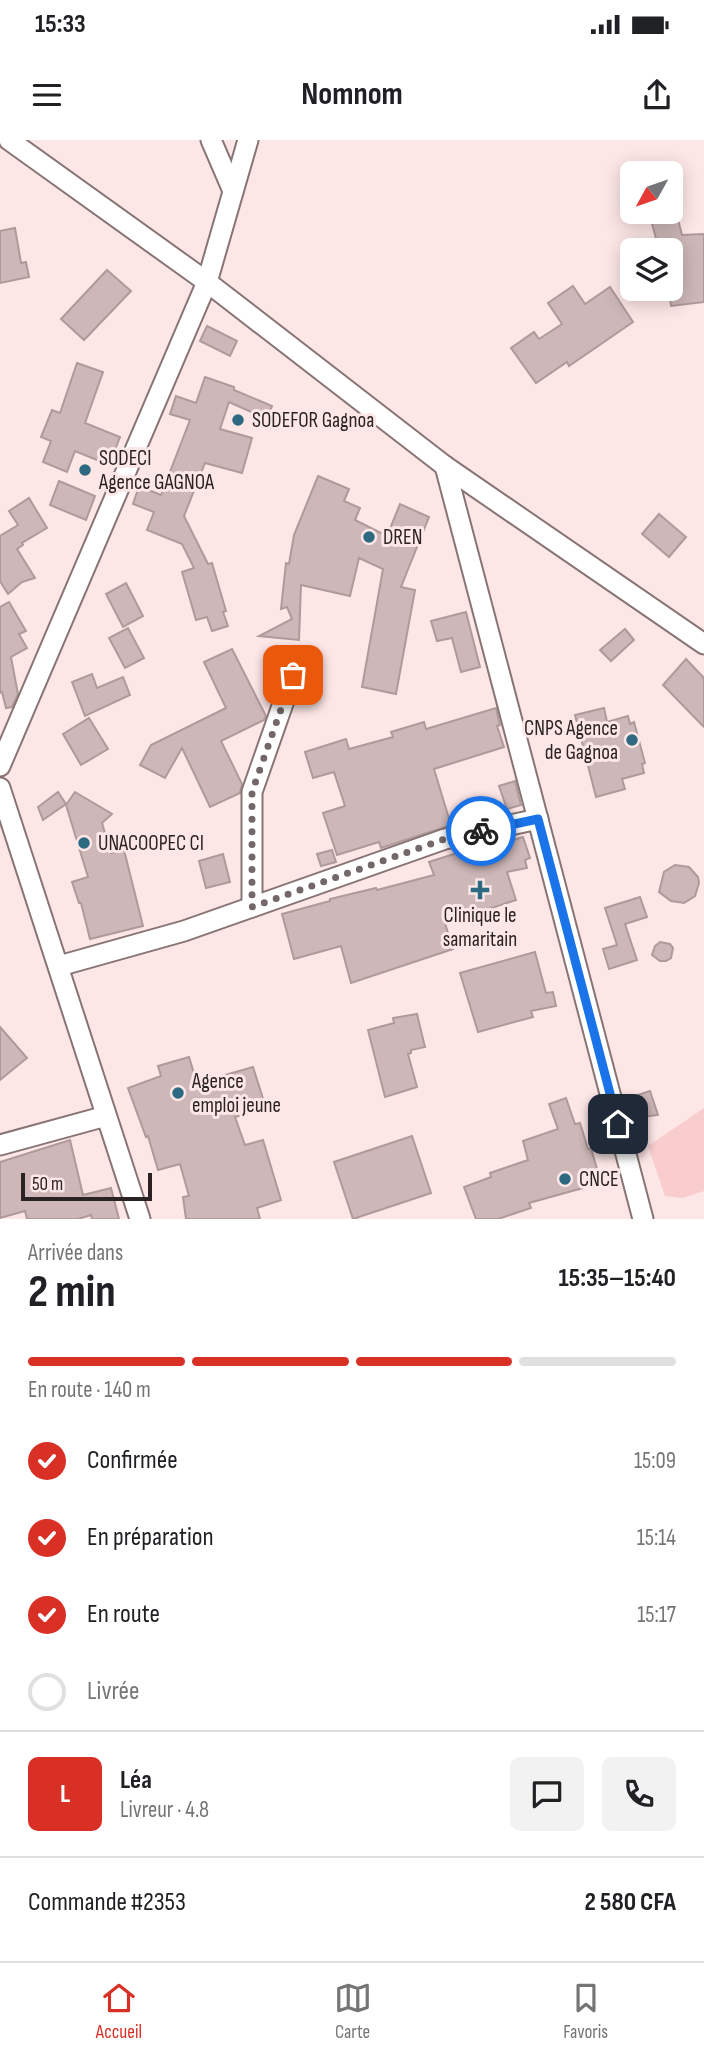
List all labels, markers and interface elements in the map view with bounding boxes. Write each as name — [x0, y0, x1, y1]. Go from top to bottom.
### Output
text: 15:33 — [35, 9, 86, 40]
text: Nomnom — [301, 75, 403, 114]
icon: menu — [28, 76, 66, 114]
icon: share — [638, 76, 676, 114]
north arrow — [620, 161, 682, 224]
map controls — [620, 161, 683, 301]
button: layers — [620, 238, 683, 301]
place label: SODEFOR Gagnoa — [252, 408, 374, 433]
marker: SODEFOR Gagnoa — [230, 412, 246, 428]
place label: SODECI Agence GAGNOA — [98, 446, 215, 495]
marker: SODECI Agence GAGNOA — [77, 462, 93, 478]
place label: DREN — [383, 525, 422, 550]
marker: DREN — [361, 529, 377, 545]
pin — [263, 645, 323, 705]
icon: bag — [274, 656, 312, 694]
place label: CNPS Agence de Gagnoa — [524, 716, 618, 765]
marker: CNPS Agence de Gagnoa — [624, 732, 640, 748]
courier — [446, 796, 516, 866]
icon: bike — [462, 812, 500, 850]
place label: UNACOOPEC CI — [98, 831, 204, 856]
marker: UNACOOPEC CI — [76, 835, 92, 851]
marker: Clinique le samaritain — [470, 880, 490, 900]
place label: Clinique le samaritain — [443, 903, 517, 952]
place label: Agence emploi jeune — [191, 1069, 281, 1118]
marker: Agence emploi jeune — [170, 1085, 186, 1101]
pin — [588, 1094, 648, 1154]
icon: home — [599, 1105, 637, 1143]
place label: CNCE — [579, 1167, 619, 1192]
scale bar — [21, 1170, 152, 1202]
marker: CNCE — [557, 1171, 573, 1187]
text: 50 m — [32, 1173, 63, 1196]
text: Arrivée dans — [28, 1239, 123, 1267]
text: 15:35–15:40 — [558, 1263, 676, 1294]
text: 2 min — [28, 1265, 116, 1320]
text: En route · 140 m — [28, 1376, 151, 1404]
icon: check — [28, 1442, 66, 1480]
text: Confirmée — [87, 1445, 178, 1476]
text: 15:09 — [634, 1447, 676, 1475]
icon: check — [28, 1519, 66, 1557]
text: En préparation — [87, 1522, 214, 1553]
text: 15:14 — [637, 1524, 676, 1552]
icon: check — [28, 1596, 66, 1634]
text: En route — [87, 1599, 160, 1630]
text: 15:17 — [637, 1601, 676, 1629]
text: Livrée — [87, 1676, 139, 1707]
button: chat — [510, 1757, 584, 1831]
button: phone — [602, 1757, 676, 1831]
text: Léa — [120, 1765, 152, 1796]
text: L — [60, 1779, 70, 1810]
text: Livreur · 4.8 — [120, 1796, 209, 1824]
text: Commande #2353 — [28, 1887, 186, 1918]
text: 2 580 CFA — [585, 1887, 676, 1918]
tab: Accueil — [96, 1979, 142, 2044]
tab: Carte — [334, 1979, 372, 2044]
tab: Favoris — [563, 1979, 608, 2044]

